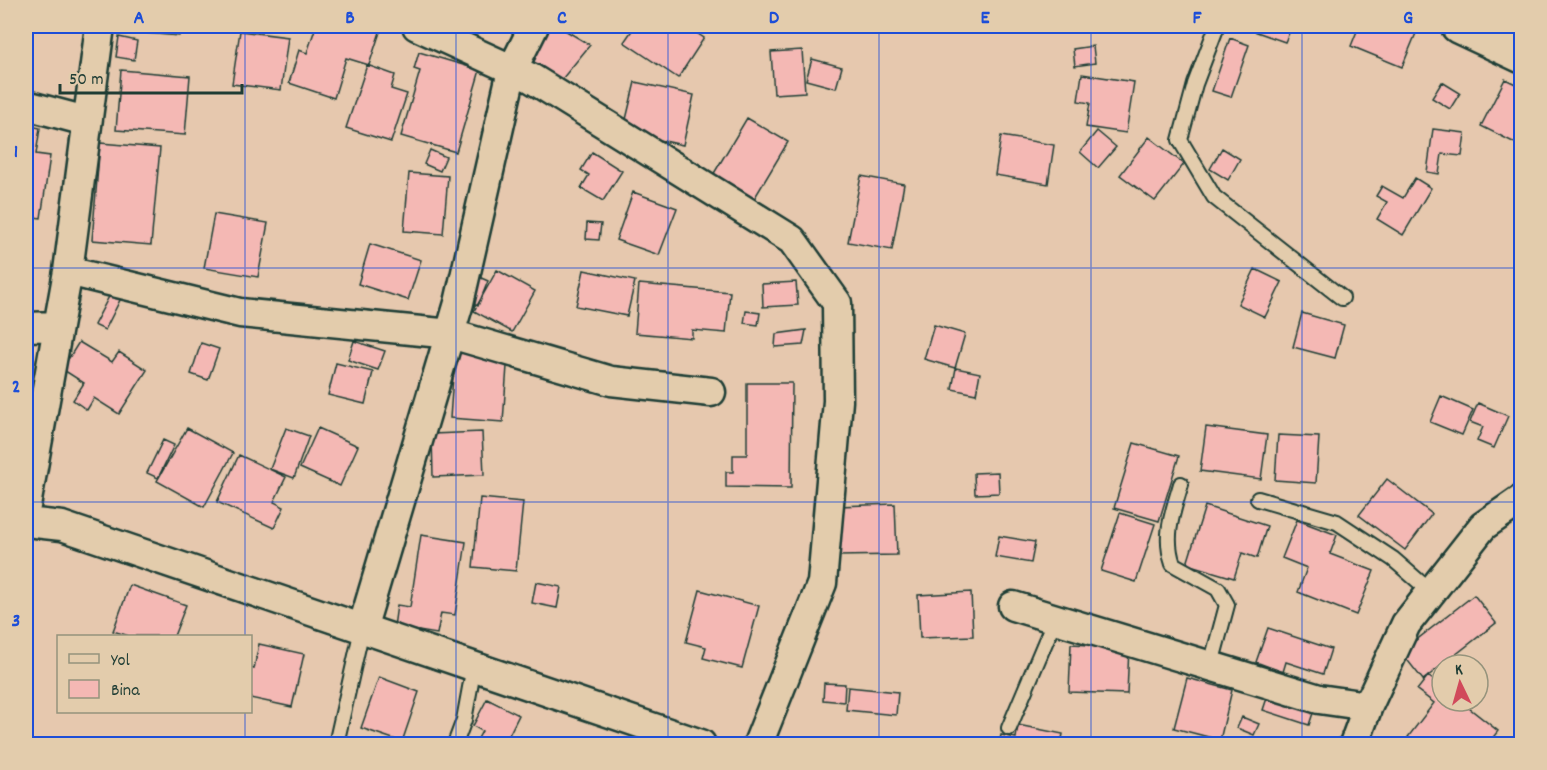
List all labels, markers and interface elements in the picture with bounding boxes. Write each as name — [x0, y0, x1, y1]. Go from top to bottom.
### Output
text: A — [134, 5, 145, 33]
text: B — [345, 5, 355, 33]
text: C — [557, 5, 567, 33]
text: D — [769, 5, 780, 33]
text: E — [980, 5, 990, 33]
text: F — [1193, 5, 1203, 33]
text: G — [1403, 5, 1413, 33]
scale bar — [60, 57, 242, 95]
text: 50 m — [69, 68, 104, 93]
text: 1 — [14, 139, 18, 167]
text: 2 — [12, 374, 20, 402]
text: 3 — [12, 608, 20, 636]
legend — [57, 635, 252, 713]
text: Yol — [111, 649, 131, 674]
north arrow — [1430, 653, 1490, 713]
text: K — [1454, 659, 1464, 682]
text: Bina — [111, 679, 140, 704]

